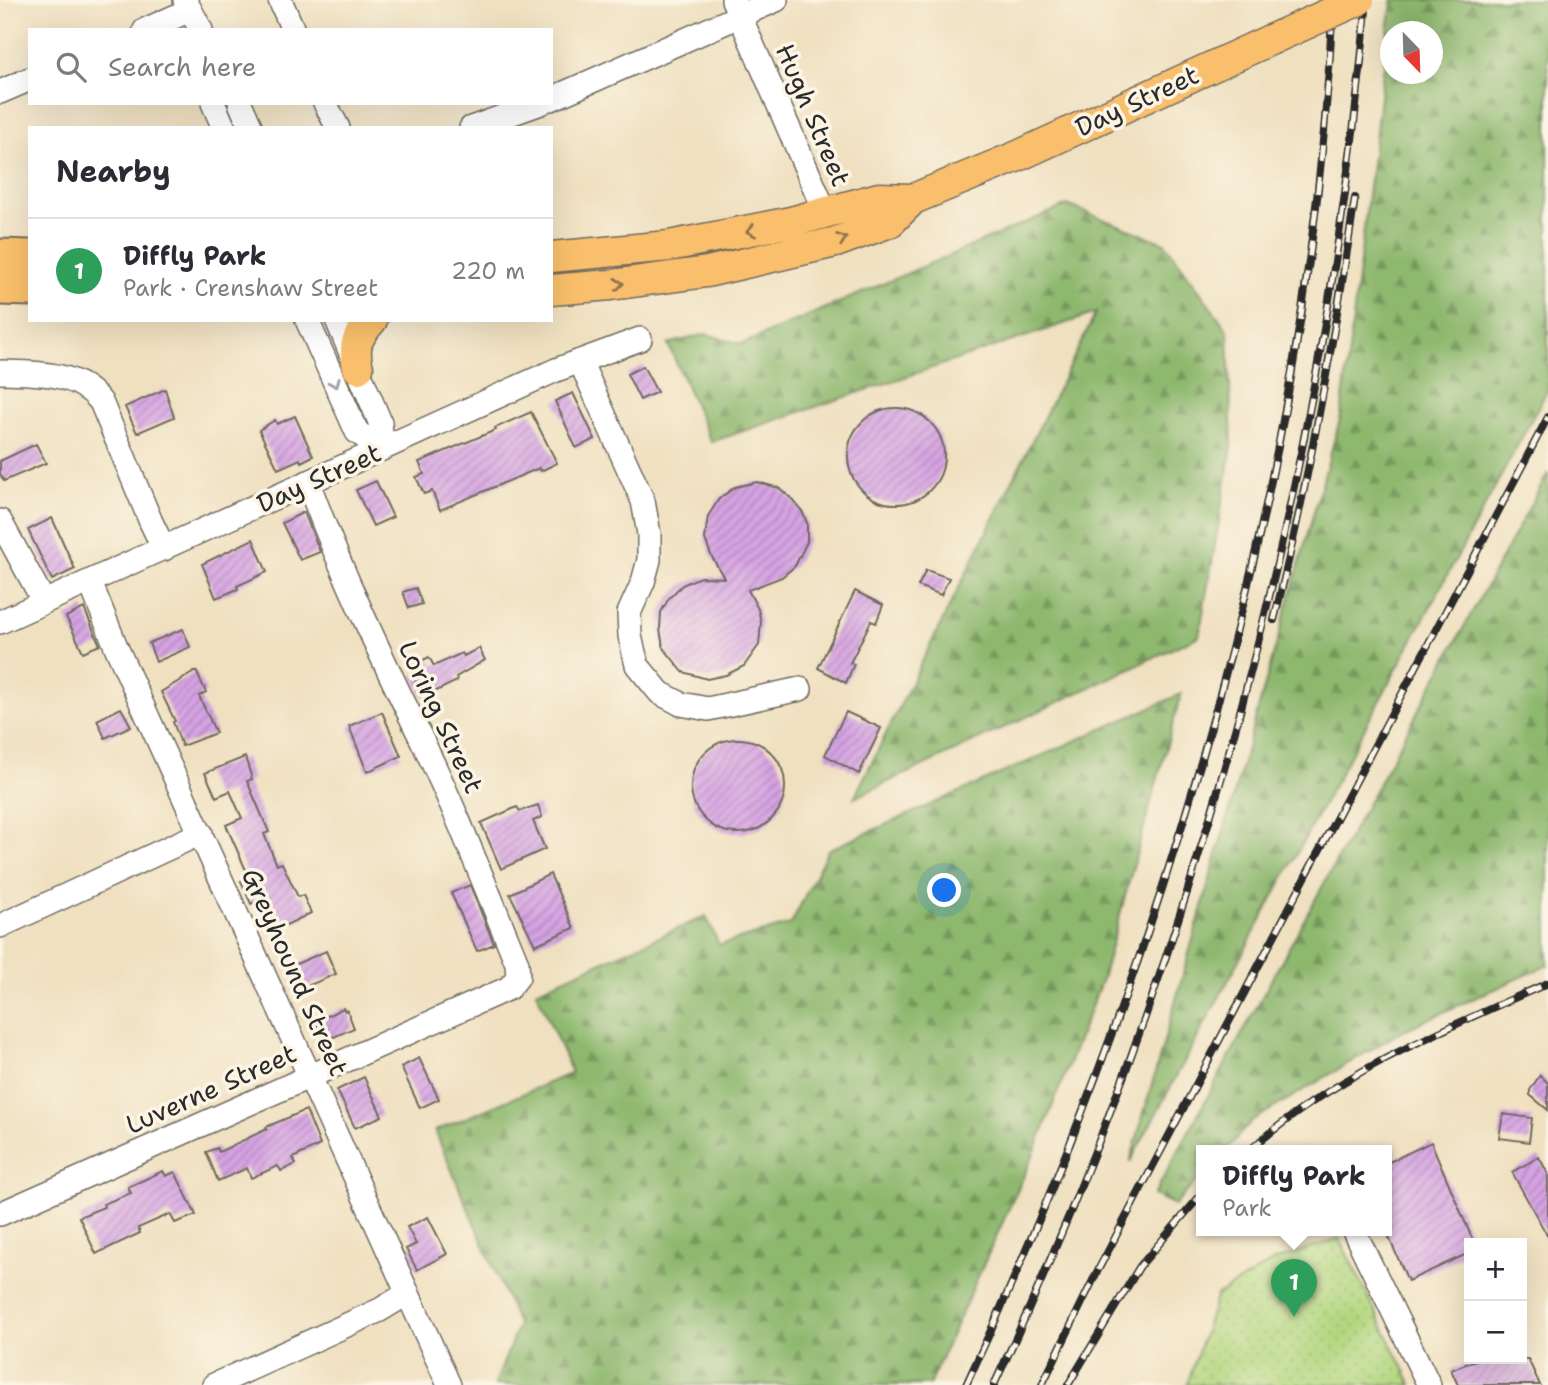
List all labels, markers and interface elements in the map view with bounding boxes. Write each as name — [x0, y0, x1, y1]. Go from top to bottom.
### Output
north arrow — [1380, 21, 1443, 84]
search box — [28, 28, 553, 105]
street label: Hugh Street — [768, 38, 859, 191]
icon: search — [52, 48, 90, 86]
text: Search here — [108, 49, 257, 84]
street label: Day Street — [1069, 57, 1204, 144]
text: Nearby — [56, 151, 171, 192]
one-way arrow — [745, 223, 757, 238]
one-way arrow — [835, 233, 847, 247]
text: Diffly Park — [123, 238, 266, 273]
text: 1 — [74, 256, 84, 286]
text: 220 m — [451, 256, 525, 286]
text: Park · Crenshaw Street — [123, 273, 378, 303]
one-way arrow — [613, 276, 625, 291]
one-way arrow — [327, 376, 341, 388]
street label: Day Street — [251, 435, 387, 521]
street label: Loring Street — [391, 635, 492, 799]
street label: Greyhound Street — [234, 862, 357, 1081]
your location — [927, 873, 961, 907]
street label: Luverne Street — [120, 1035, 302, 1142]
popup — [1196, 1145, 1392, 1236]
text: Diffly Park — [1222, 1158, 1366, 1193]
text: Park — [1222, 1193, 1272, 1223]
map controls — [1464, 1238, 1527, 1364]
button: + — [1464, 1238, 1527, 1301]
pin: 1 — [1271, 1259, 1317, 1317]
button: − — [1464, 1301, 1527, 1364]

